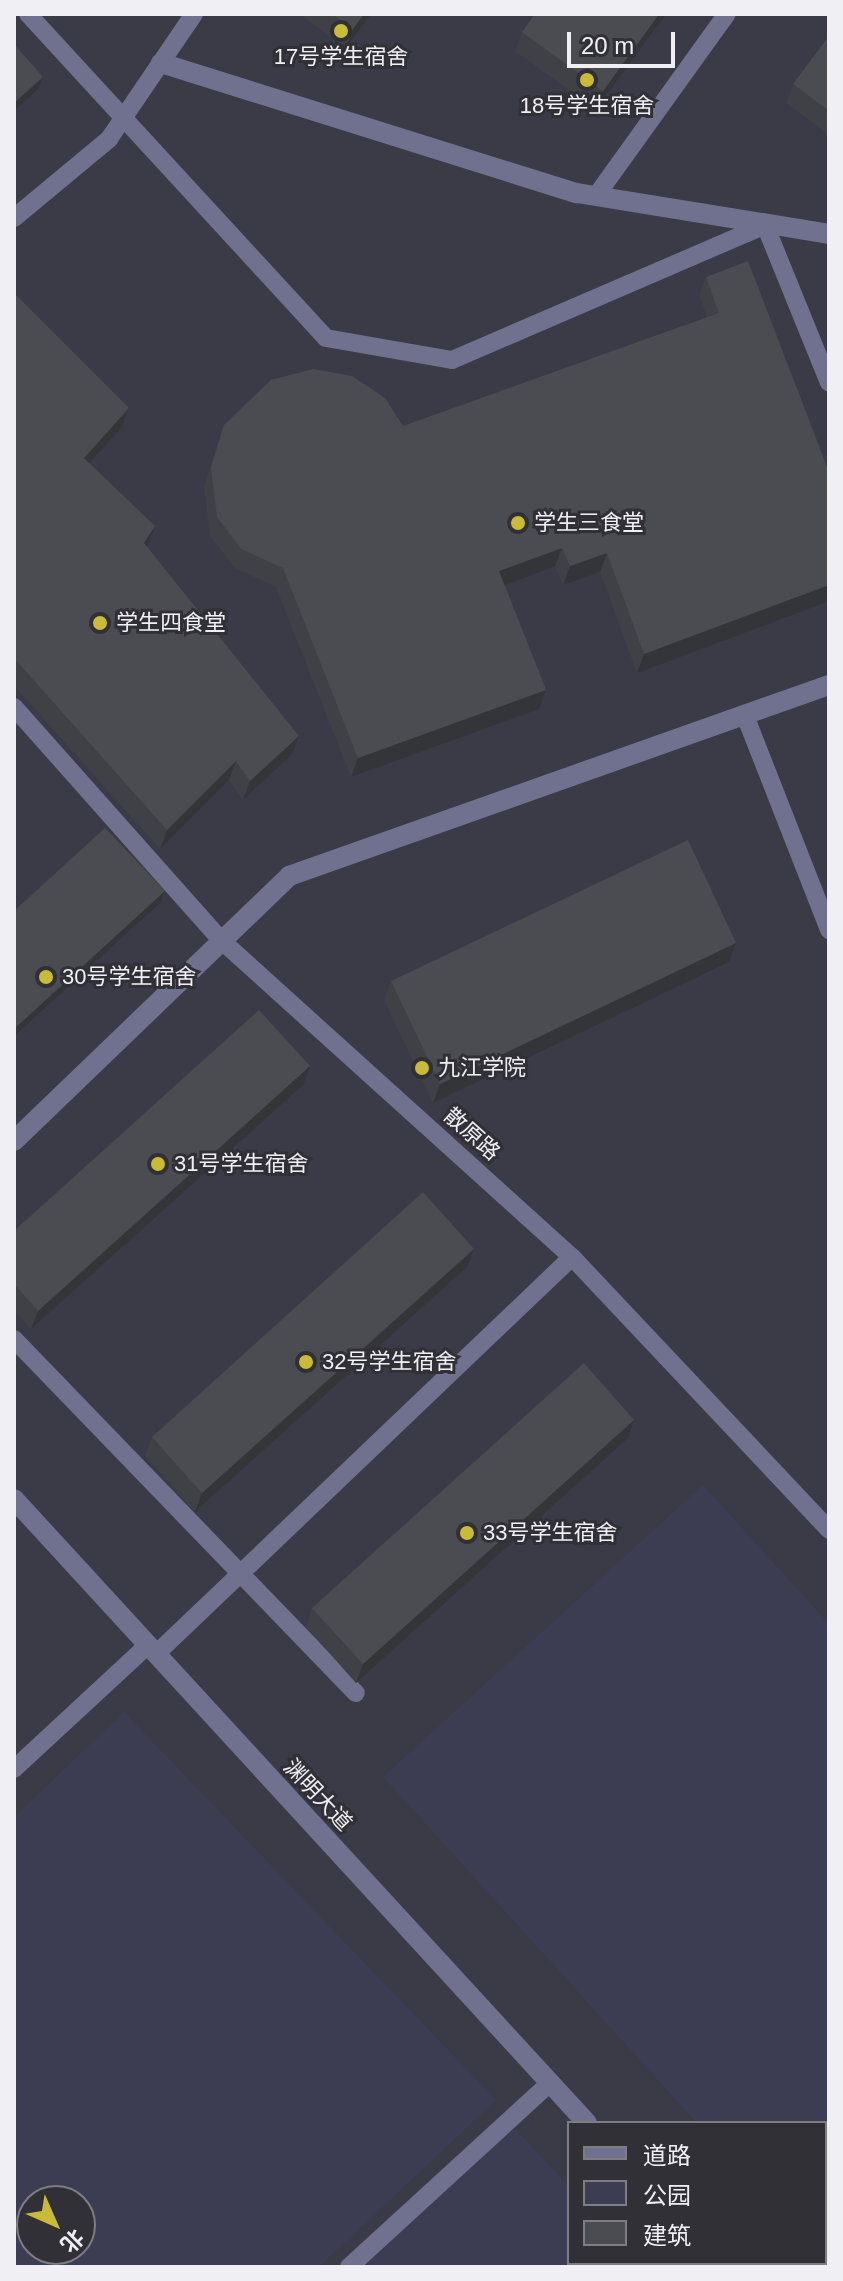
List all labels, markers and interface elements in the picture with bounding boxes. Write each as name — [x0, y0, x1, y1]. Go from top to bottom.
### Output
scale bar — [571, 16, 679, 66]
marker: 17号学生宿舍 — [332, 22, 350, 40]
text: 20 m — [581, 32, 634, 59]
place label: 17号学生宿舍 — [274, 44, 408, 70]
marker: 18号学生宿舍 — [578, 71, 596, 89]
place label: 18号学生宿舍 — [520, 93, 654, 119]
place label: 学生三食堂 — [534, 510, 644, 536]
marker: 学生三食堂 — [509, 514, 527, 532]
place label: 学生四食堂 — [116, 610, 226, 636]
marker: 学生四食堂 — [91, 614, 109, 632]
place label: 30号学生宿舍 — [62, 964, 196, 990]
marker: 30号学生宿舍 — [37, 968, 55, 986]
place label: 九江学院 — [438, 1055, 526, 1081]
marker: 九江学院 — [413, 1059, 431, 1077]
street label: 散原路 — [439, 1102, 505, 1166]
place label: 31号学生宿舍 — [174, 1151, 308, 1177]
marker: 31号学生宿舍 — [149, 1155, 167, 1173]
place label: 32号学生宿舍 — [322, 1349, 456, 1375]
marker: 32号学生宿舍 — [297, 1353, 315, 1371]
place label: 33号学生宿舍 — [483, 1520, 617, 1546]
marker: 33号学生宿舍 — [458, 1524, 476, 1542]
street label: 渊明大道 — [278, 1754, 358, 1836]
legend — [567, 2121, 827, 2265]
text: 道路 — [643, 2142, 691, 2169]
text: 公园 — [643, 2182, 691, 2209]
north arrow — [16, 2185, 96, 2265]
text: 建筑 — [643, 2222, 691, 2249]
text: 北 — [55, 2224, 89, 2258]

